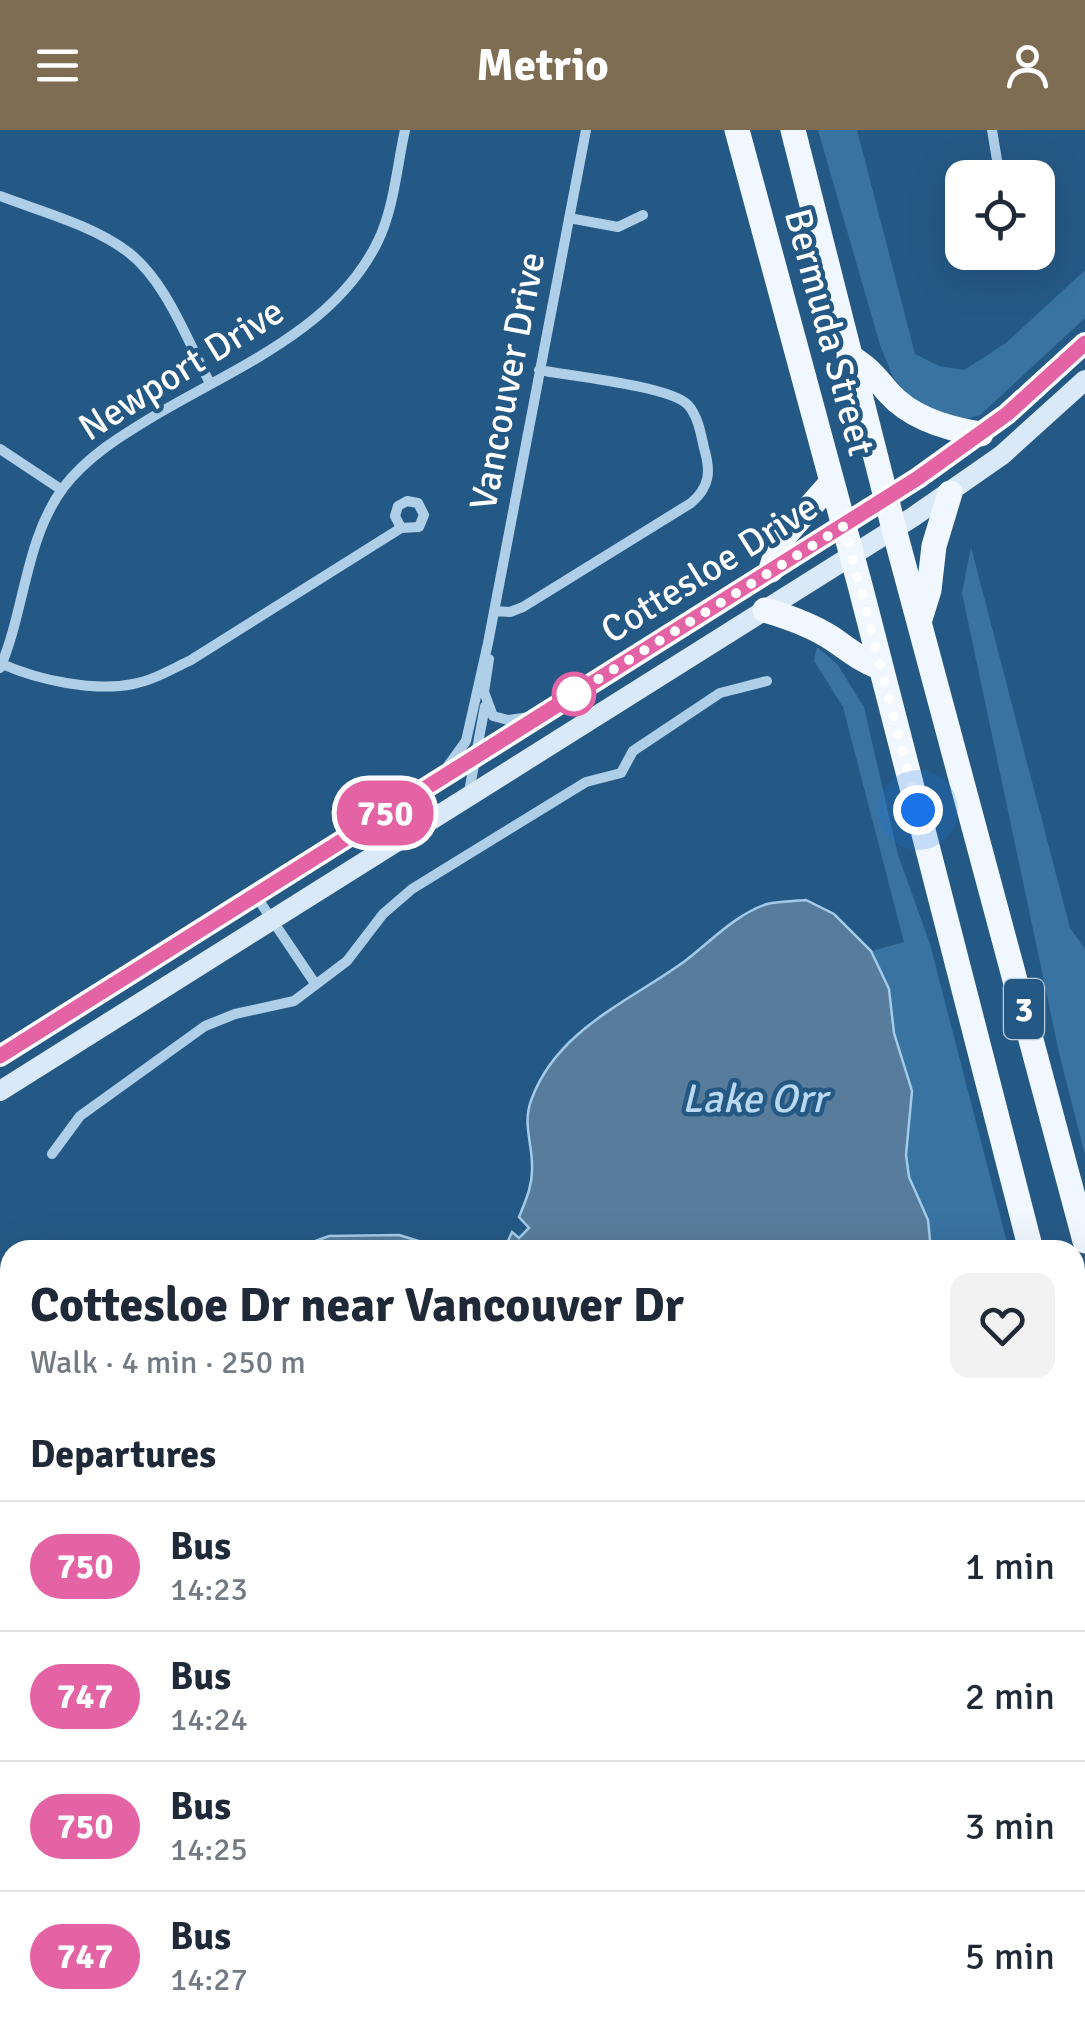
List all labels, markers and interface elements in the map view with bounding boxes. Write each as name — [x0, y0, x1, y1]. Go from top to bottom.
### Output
icon: menu — [30, 38, 85, 93]
text: Metrio — [476, 38, 609, 93]
icon: person — [1000, 38, 1055, 93]
map controls — [945, 160, 1055, 270]
button: locate — [945, 160, 1055, 270]
street label: Bermuda Street — [774, 203, 885, 461]
street label: Vancouver Drive — [459, 248, 556, 514]
street label: Newport Drive — [70, 288, 293, 451]
street label: Cottesloe Drive — [592, 483, 826, 654]
unlabelled marker — [553, 673, 595, 715]
line badge: 750 — [328, 780, 442, 846]
your location — [893, 785, 943, 835]
text: 750 — [357, 792, 413, 835]
road number: 3 — [1004, 979, 1044, 1039]
water label: Lake Orr — [682, 1074, 832, 1124]
button: heart — [950, 1273, 1055, 1378]
text: Cottesloe Dr near Vancouver Dr — [30, 1276, 684, 1335]
text: Walk · 4 min · 250 m — [30, 1343, 306, 1382]
text: Departures — [30, 1431, 216, 1478]
text: Bus — [170, 1523, 231, 1570]
text: 1 min — [965, 1543, 1055, 1590]
text: 750 — [57, 1545, 113, 1588]
text: 14:23 — [170, 1570, 248, 1609]
text: Bus — [170, 1653, 231, 1700]
text: 2 min — [965, 1673, 1055, 1720]
text: 747 — [57, 1675, 113, 1718]
text: 14:24 — [170, 1700, 248, 1739]
text: Bus — [170, 1783, 231, 1830]
text: 3 min — [965, 1803, 1055, 1850]
text: 750 — [57, 1805, 113, 1848]
text: 14:25 — [170, 1830, 248, 1869]
text: Bus — [170, 1913, 231, 1960]
text: 5 min — [965, 1933, 1055, 1980]
text: 747 — [57, 1935, 113, 1978]
text: 14:27 — [170, 1960, 248, 1999]

